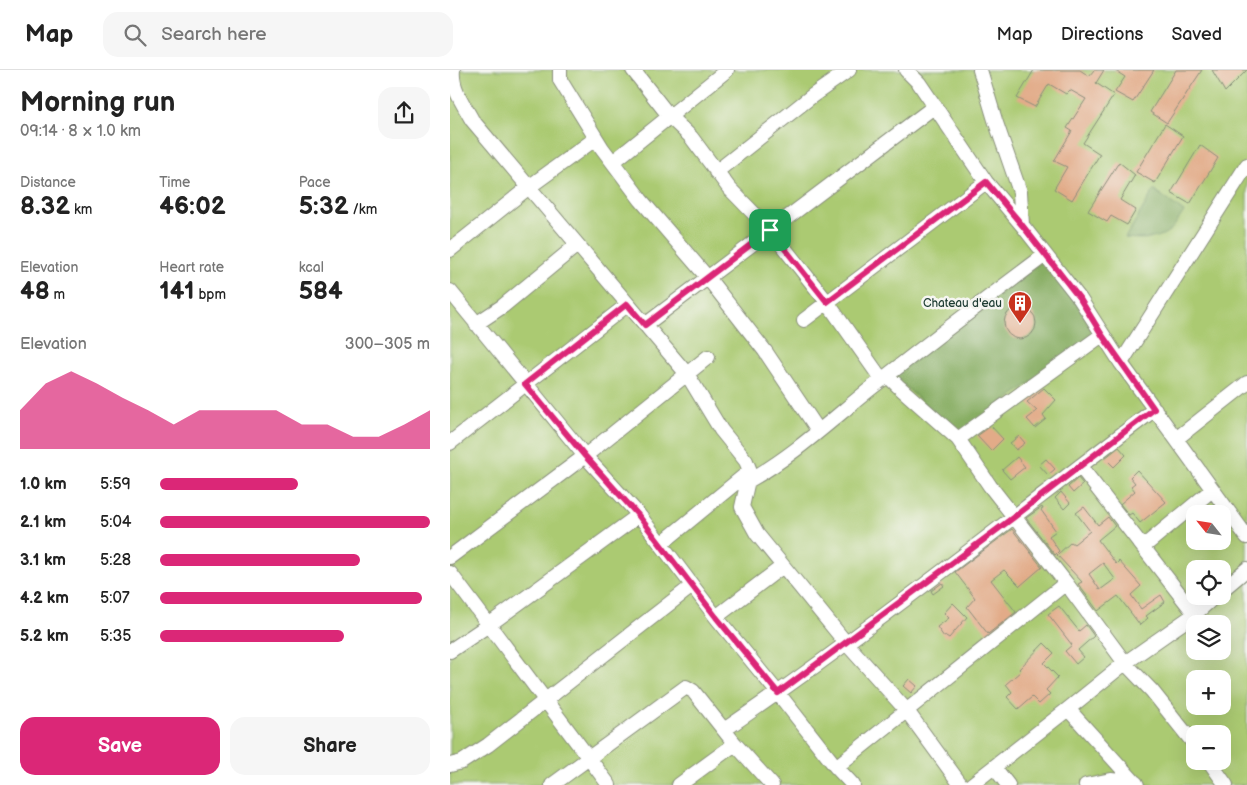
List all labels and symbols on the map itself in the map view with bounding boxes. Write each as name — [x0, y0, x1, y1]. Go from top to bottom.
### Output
pin — [749, 209, 791, 251]
building icon: Chateau d'eau — [1007, 290, 1033, 324]
place label: Chateau d'eau — [923, 296, 1002, 311]
north arrow — [1186, 505, 1231, 550]

